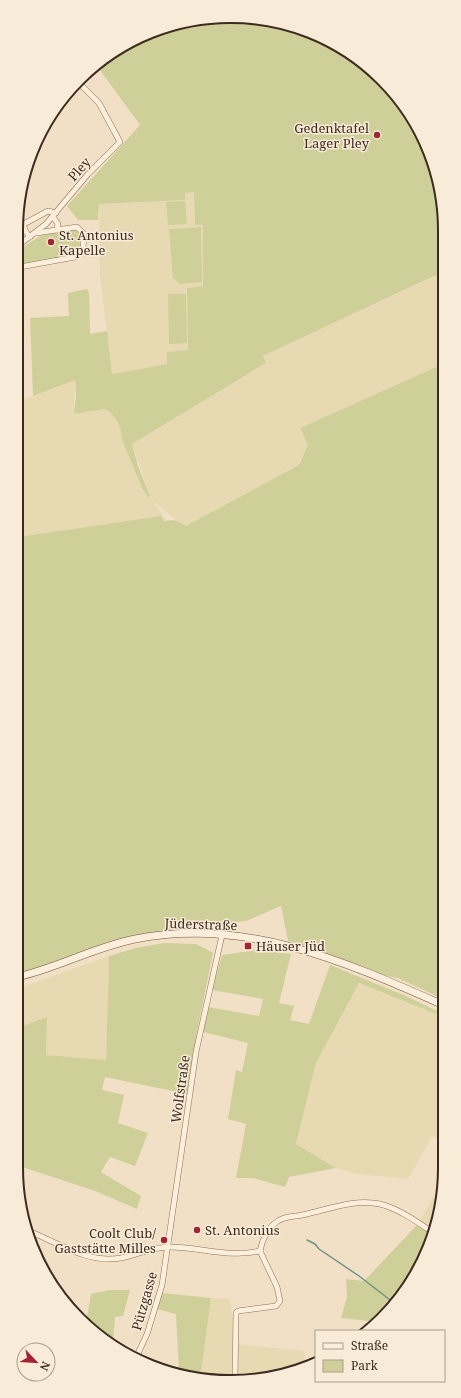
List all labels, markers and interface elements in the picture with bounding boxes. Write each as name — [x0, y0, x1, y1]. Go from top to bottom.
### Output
place label: Gedenktafel Lager Pley — [294, 119, 370, 152]
marker: Gedenktafel Lager Pley — [372, 130, 382, 140]
street label: Pley — [64, 153, 95, 185]
place label: St. Antonius Kapelle — [59, 226, 134, 259]
marker: St. Antonius Kapelle — [46, 237, 56, 247]
street label: Jüderstraße — [163, 914, 238, 934]
place label: Häuser Jüd — [256, 937, 325, 955]
marker: Häuser Jüd — [243, 941, 253, 951]
street label: Wolfstraße — [166, 1054, 194, 1124]
place label: St. Antonius — [205, 1221, 280, 1239]
place label: Coolt Club/ Gaststätte Milles — [54, 1224, 156, 1257]
marker: St. Antonius — [192, 1225, 202, 1235]
marker: Coolt Club/ Gaststätte Milles — [159, 1235, 169, 1245]
street label: Pützgasse — [127, 1269, 161, 1332]
legend — [315, 1330, 445, 1382]
text: Straße — [351, 1337, 388, 1354]
north arrow — [16, 1342, 56, 1382]
text: Park — [351, 1357, 379, 1374]
text: N — [37, 1359, 54, 1374]

